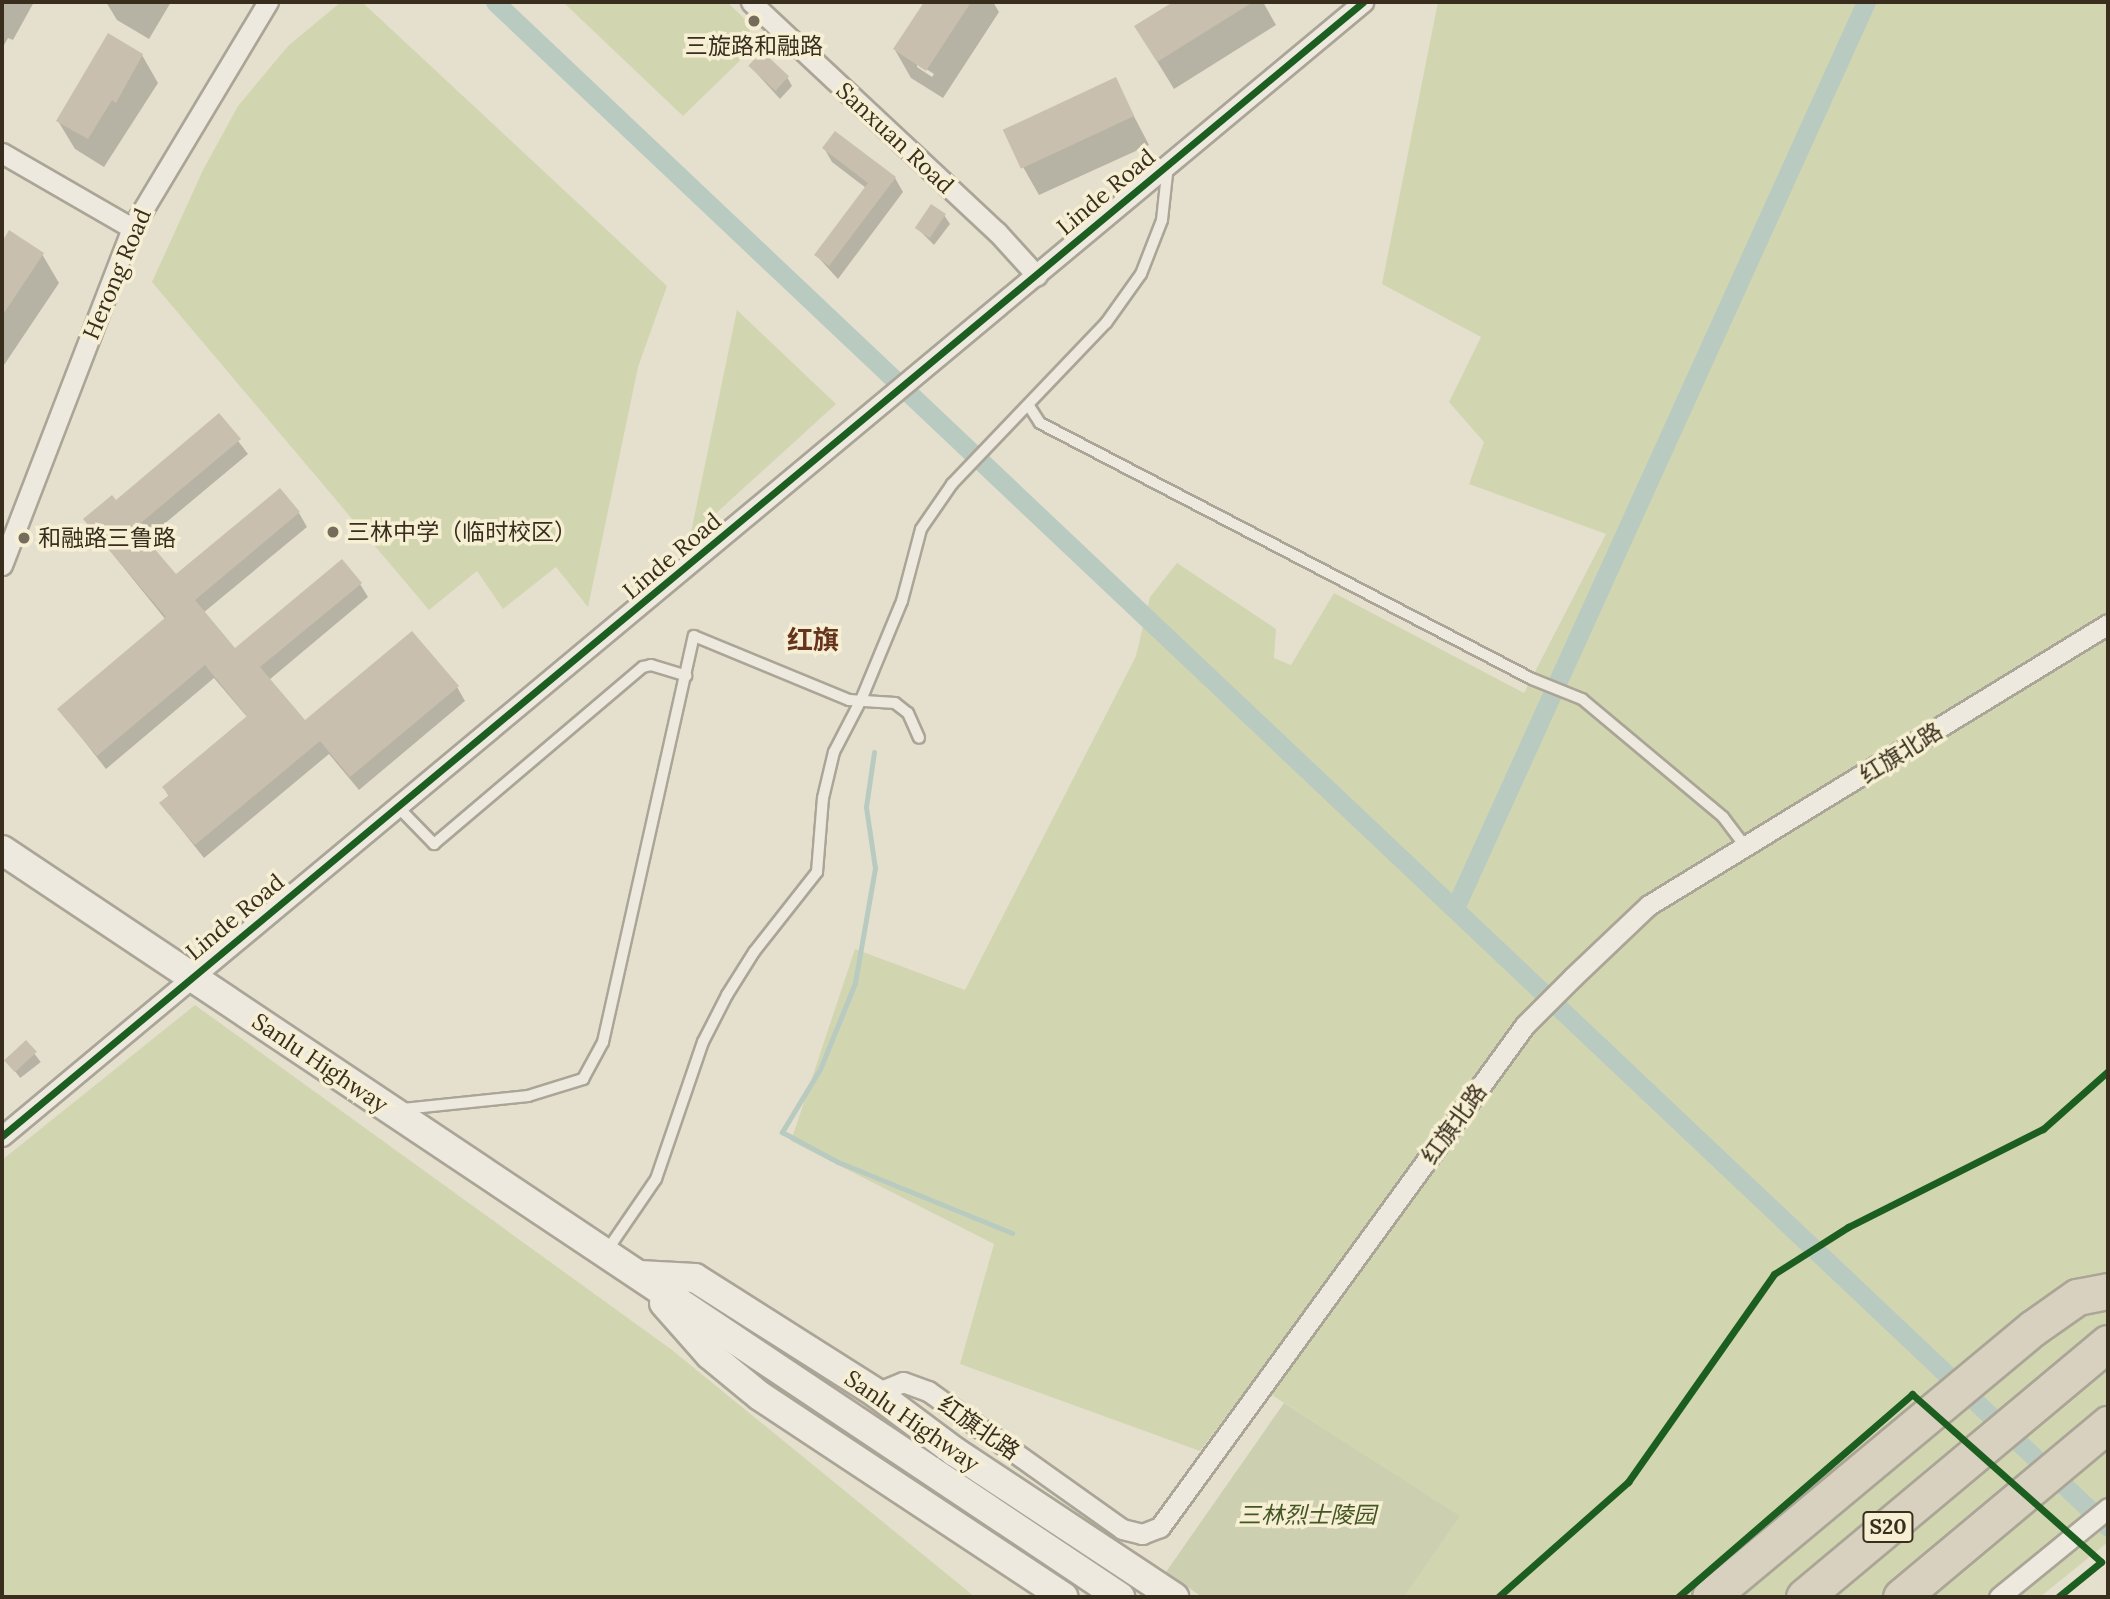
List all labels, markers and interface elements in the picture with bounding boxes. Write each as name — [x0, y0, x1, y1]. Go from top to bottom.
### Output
marker: 三旋路和融路 — [746, 13, 762, 29]
place label: 三旋路和融路 — [685, 32, 823, 60]
street label: Sanxuan Road — [831, 77, 959, 199]
street label: Linde Road — [1051, 143, 1161, 241]
street label: Herong Road — [77, 205, 157, 343]
street label: Linde Road — [617, 507, 727, 605]
place label: 三林中学（临时校区） — [347, 518, 577, 546]
place label: 和融路三鲁路 — [38, 524, 176, 552]
marker: 三林中学（临时校区） — [325, 524, 341, 540]
marker: 和融路三鲁路 — [16, 530, 32, 546]
district label: 红旗 — [787, 624, 839, 656]
street label: 红旗北路 — [1855, 717, 1947, 789]
street label: Linde Road — [180, 868, 290, 966]
street label: Sanlu Highway — [247, 1007, 393, 1119]
street label: 红旗北路 — [1416, 1079, 1492, 1169]
street label: Sanlu Highway — [839, 1364, 985, 1478]
street label: 红旗北路 — [933, 1390, 1025, 1466]
park label: 三林烈士陵园 — [1238, 1501, 1376, 1529]
road number: S20 — [1862, 1510, 1914, 1544]

